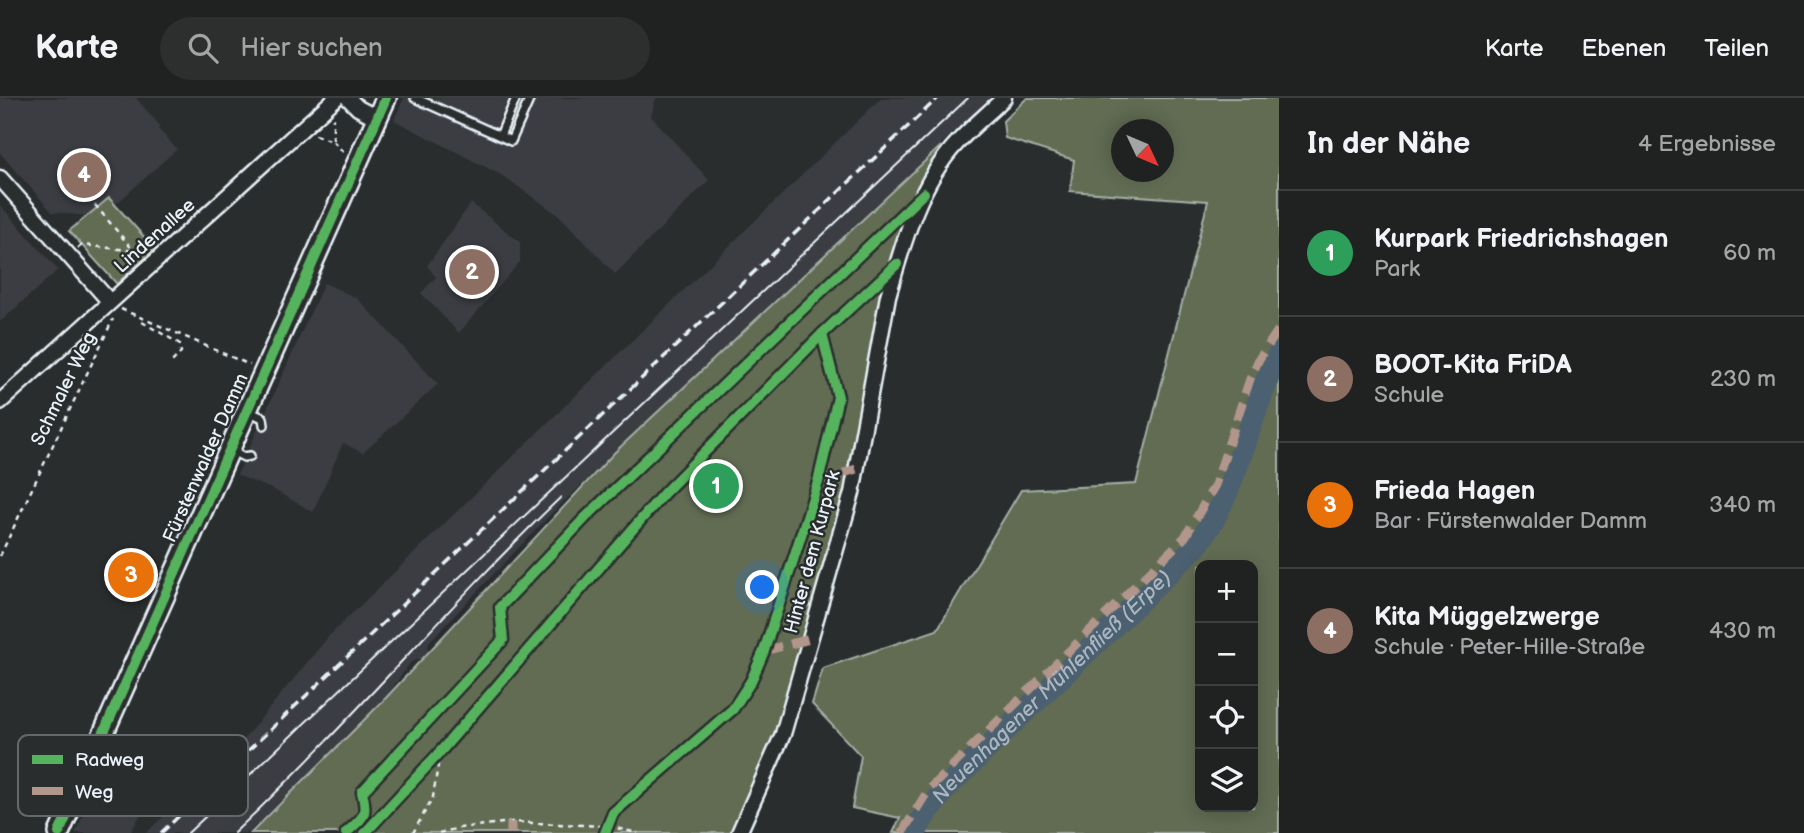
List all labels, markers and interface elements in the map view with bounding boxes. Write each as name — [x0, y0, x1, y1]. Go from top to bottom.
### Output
search box — [160, 17, 650, 80]
text: Karte — [35, 28, 118, 68]
icon: search — [184, 29, 222, 67]
text: Hier suchen — [240, 33, 383, 64]
text: Karte — [1485, 34, 1543, 63]
text: Ebenen — [1581, 34, 1666, 63]
text: Teilen — [1704, 34, 1769, 63]
north arrow — [1111, 119, 1174, 182]
text: In der Nähe — [1307, 126, 1470, 162]
text: 4 Ergebnisse — [1638, 130, 1776, 158]
pin: 4 — [61, 149, 107, 201]
street label: Lindenallee — [110, 194, 200, 278]
text: Kurpark Friedrichshagen — [1374, 224, 1669, 255]
text: 1 — [1325, 239, 1335, 267]
text: 60 m — [1723, 239, 1776, 267]
pin: 2 — [449, 246, 495, 298]
text: Park — [1374, 255, 1420, 283]
street label: Schmaler Weg — [27, 328, 101, 450]
text: BOOT-Kita FriDA — [1374, 350, 1572, 381]
text: 2 — [1323, 365, 1337, 393]
text: 230 m — [1710, 365, 1776, 393]
street label: Fürstenwalder Damm — [158, 370, 254, 546]
text: Schule — [1374, 381, 1444, 409]
pin: 1 — [693, 460, 739, 512]
street label: Hinter dem Kurpark — [780, 467, 846, 636]
text: Frieda Hagen — [1374, 476, 1535, 507]
text: 3 — [1323, 491, 1337, 519]
text: 340 m — [1709, 491, 1776, 519]
text: Bar · Fürstenwalder Damm — [1374, 507, 1647, 535]
pin: 3 — [108, 549, 154, 601]
map controls — [1195, 560, 1258, 812]
button: + — [1195, 560, 1258, 623]
water label: Neuenhagener Mühlenfließ (Erpe) — [926, 565, 1176, 808]
your location — [745, 570, 779, 604]
text: Kita Müggelzwerge — [1374, 602, 1600, 633]
text: 4 — [1323, 617, 1337, 645]
text: 430 m — [1709, 617, 1776, 645]
button: − — [1195, 623, 1258, 686]
text: Schule · Peter-Hille-Straße — [1374, 633, 1645, 661]
button: locate — [1195, 686, 1258, 749]
legend — [18, 735, 248, 816]
text: Radweg — [75, 749, 144, 772]
button: layers — [1195, 749, 1258, 812]
text: Weg — [75, 781, 113, 804]

